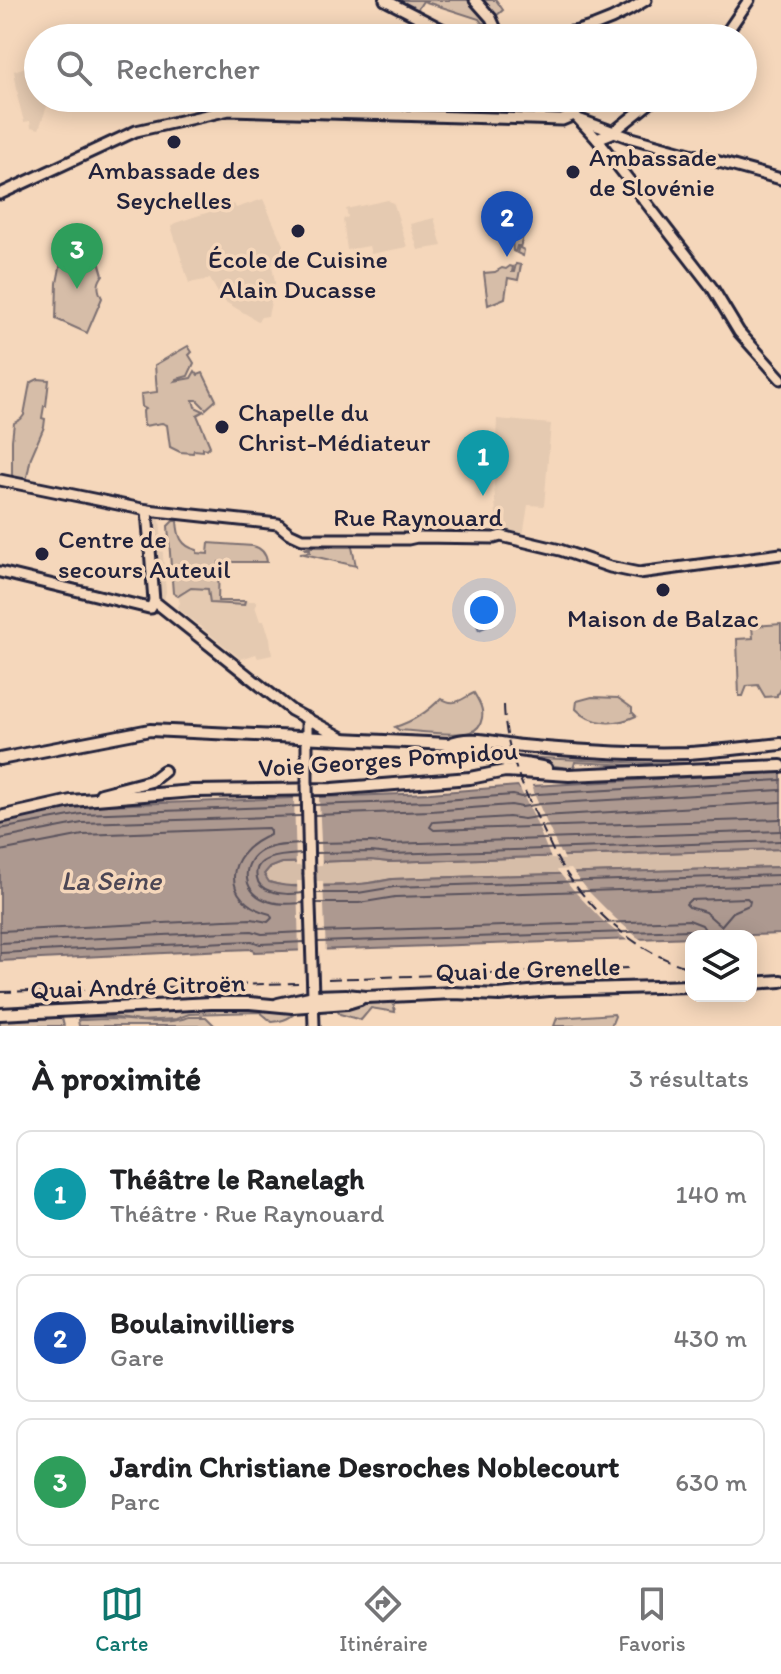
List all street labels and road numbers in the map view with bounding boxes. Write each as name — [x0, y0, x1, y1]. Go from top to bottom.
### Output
street label: Rue Raynouard — [333, 501, 503, 533]
street label: Voie Georges Pompidou — [257, 734, 519, 784]
street label: Quai de Grenelle — [435, 950, 621, 988]
street label: Quai André Citroën — [30, 966, 247, 1006]

